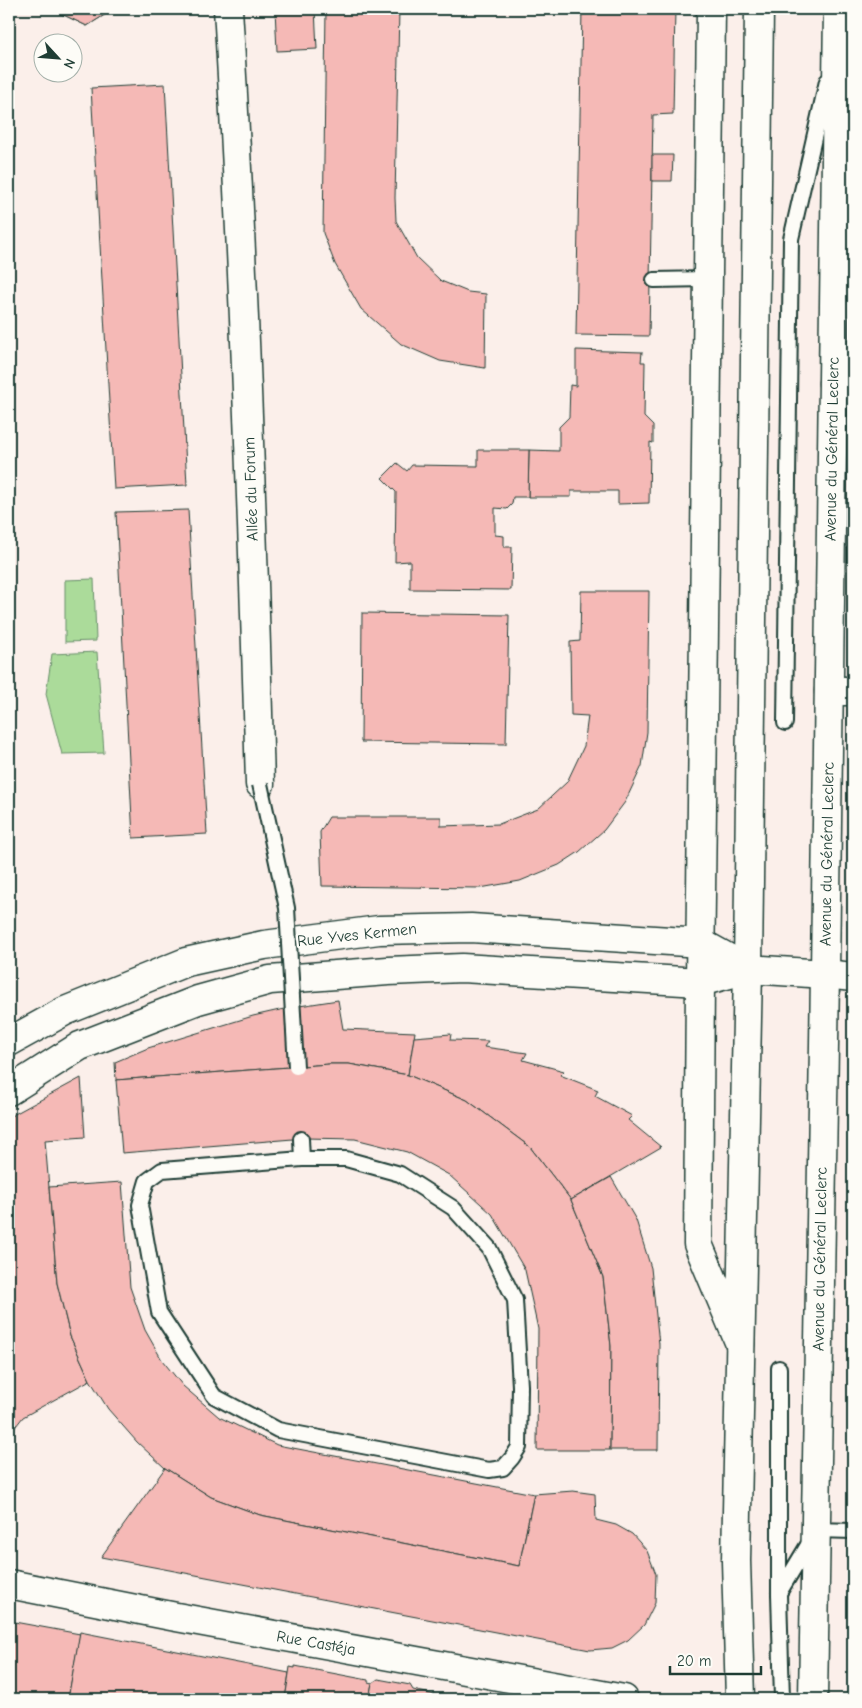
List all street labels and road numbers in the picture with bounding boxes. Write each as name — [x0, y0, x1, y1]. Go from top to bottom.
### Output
street label: Avenue du Général Leclerc — [821, 357, 843, 541]
street label: Allée du Forum — [240, 437, 262, 541]
street label: Avenue du Général Leclerc — [816, 762, 838, 946]
street label: Rue Yves Kermen — [296, 920, 418, 950]
street label: Avenue du Général Leclerc — [809, 1167, 831, 1351]
street label: Rue Castéja — [275, 1627, 357, 1659]

